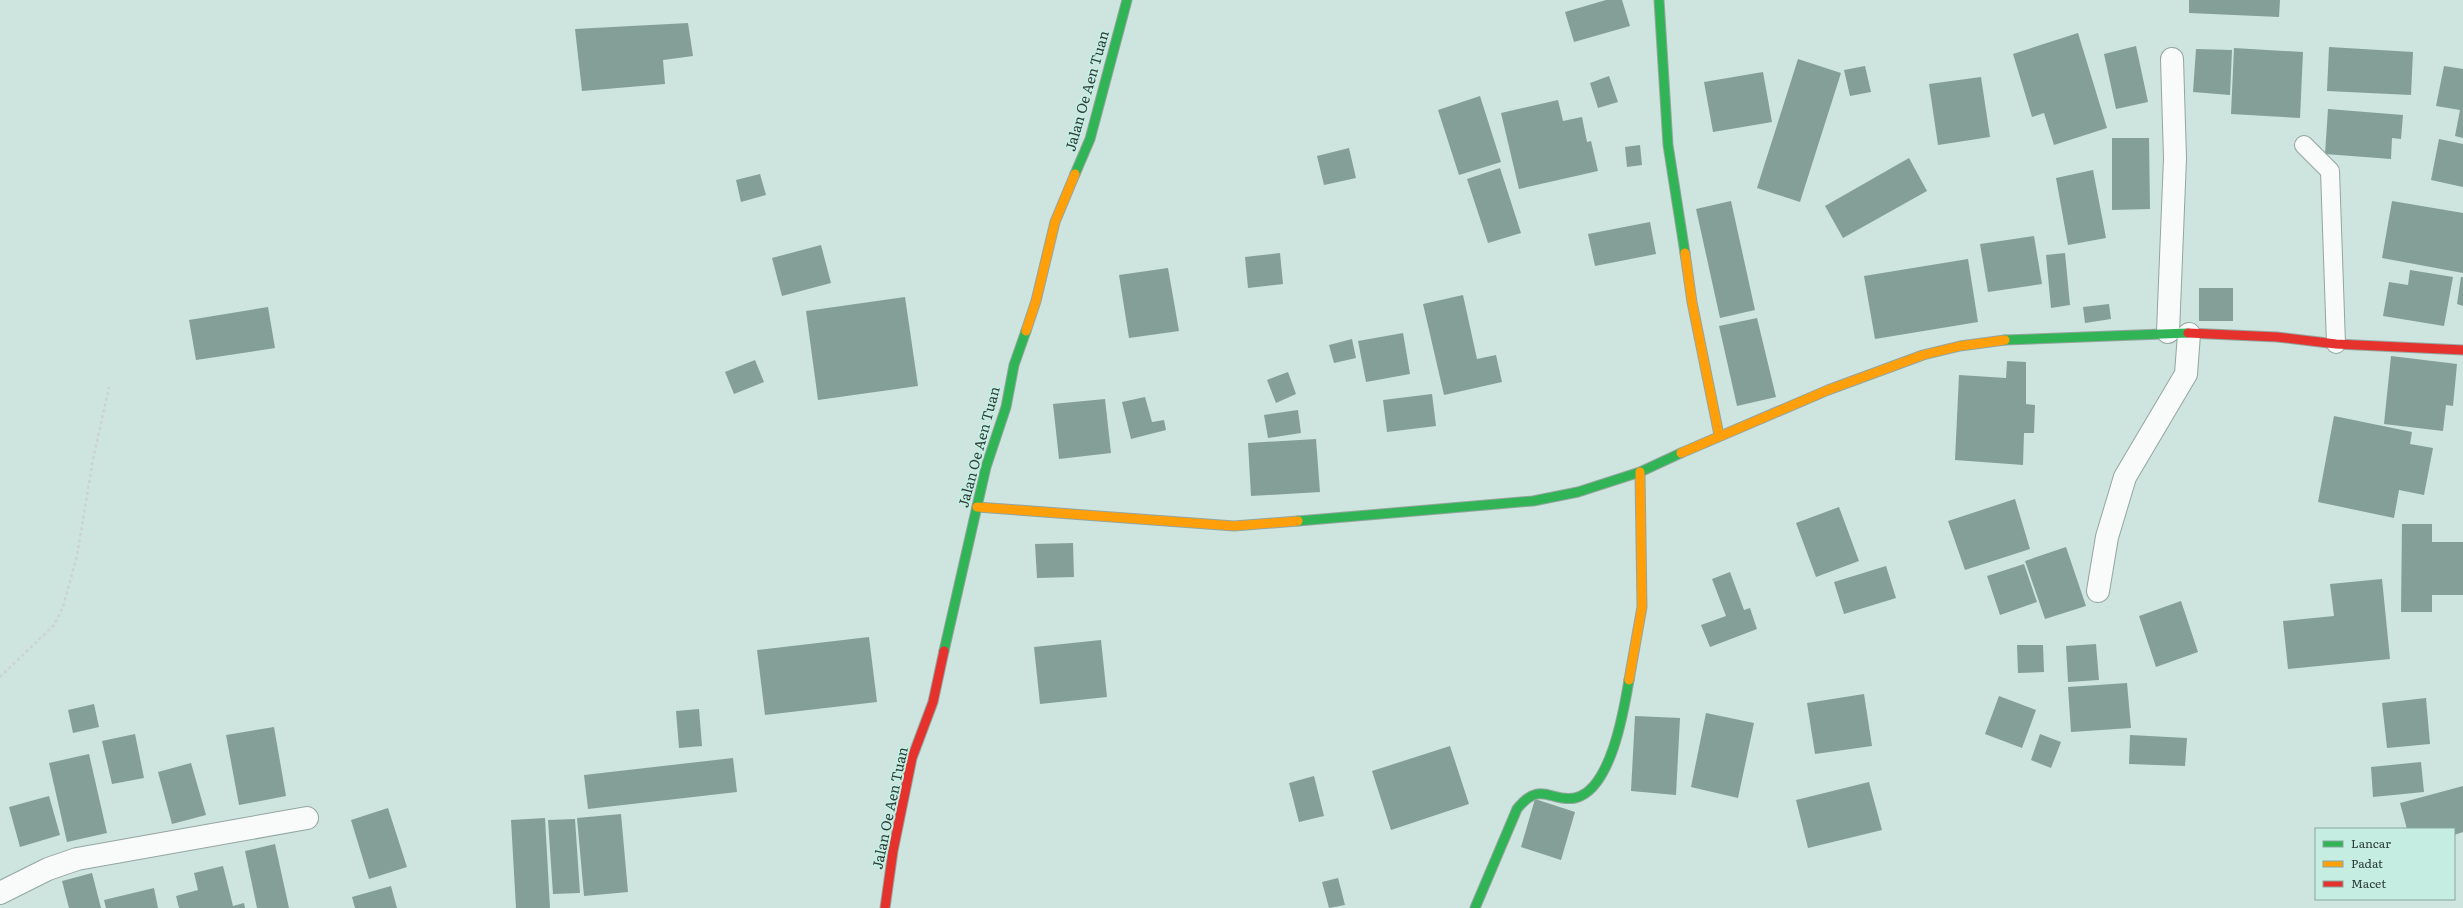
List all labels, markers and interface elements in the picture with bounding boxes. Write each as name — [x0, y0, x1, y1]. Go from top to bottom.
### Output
street label: Jalan Oe Aen Tuan — [1059, 28, 1113, 153]
street label: Jalan Oe Aen Tuan — [952, 384, 1004, 510]
street label: Jalan Oe Aen Tuan — [866, 745, 912, 871]
legend — [2315, 828, 2455, 900]
text: Lancar — [2351, 834, 2391, 852]
text: Padat — [2351, 854, 2383, 872]
text: Macet — [2351, 874, 2386, 892]

